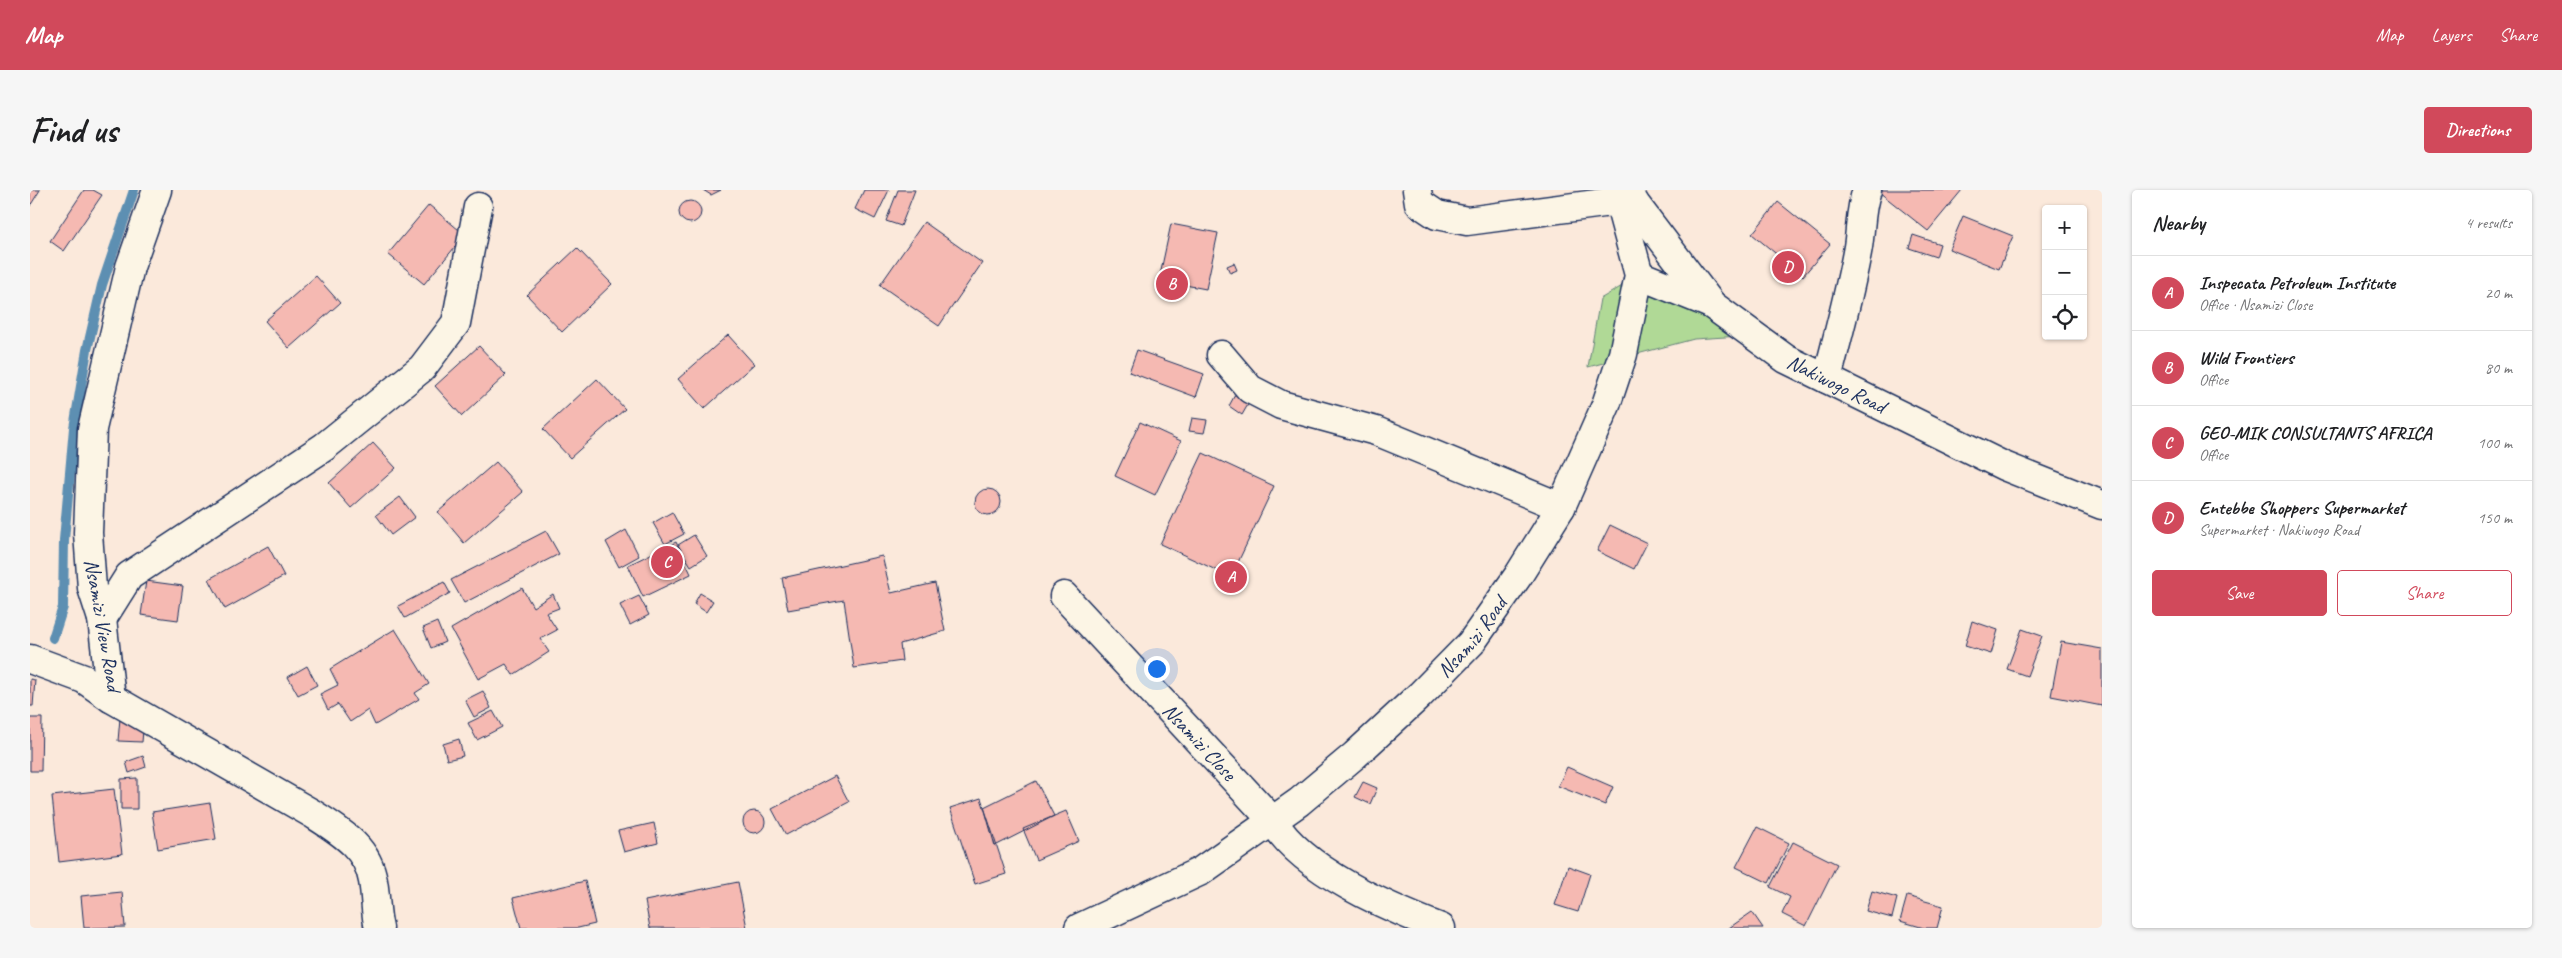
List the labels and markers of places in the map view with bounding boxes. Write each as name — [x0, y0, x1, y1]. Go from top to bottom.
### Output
pin: D — [1772, 248, 1804, 286]
pin: B — [1156, 265, 1188, 303]
pin: C — [651, 543, 683, 581]
pin: A — [1215, 558, 1247, 596]

